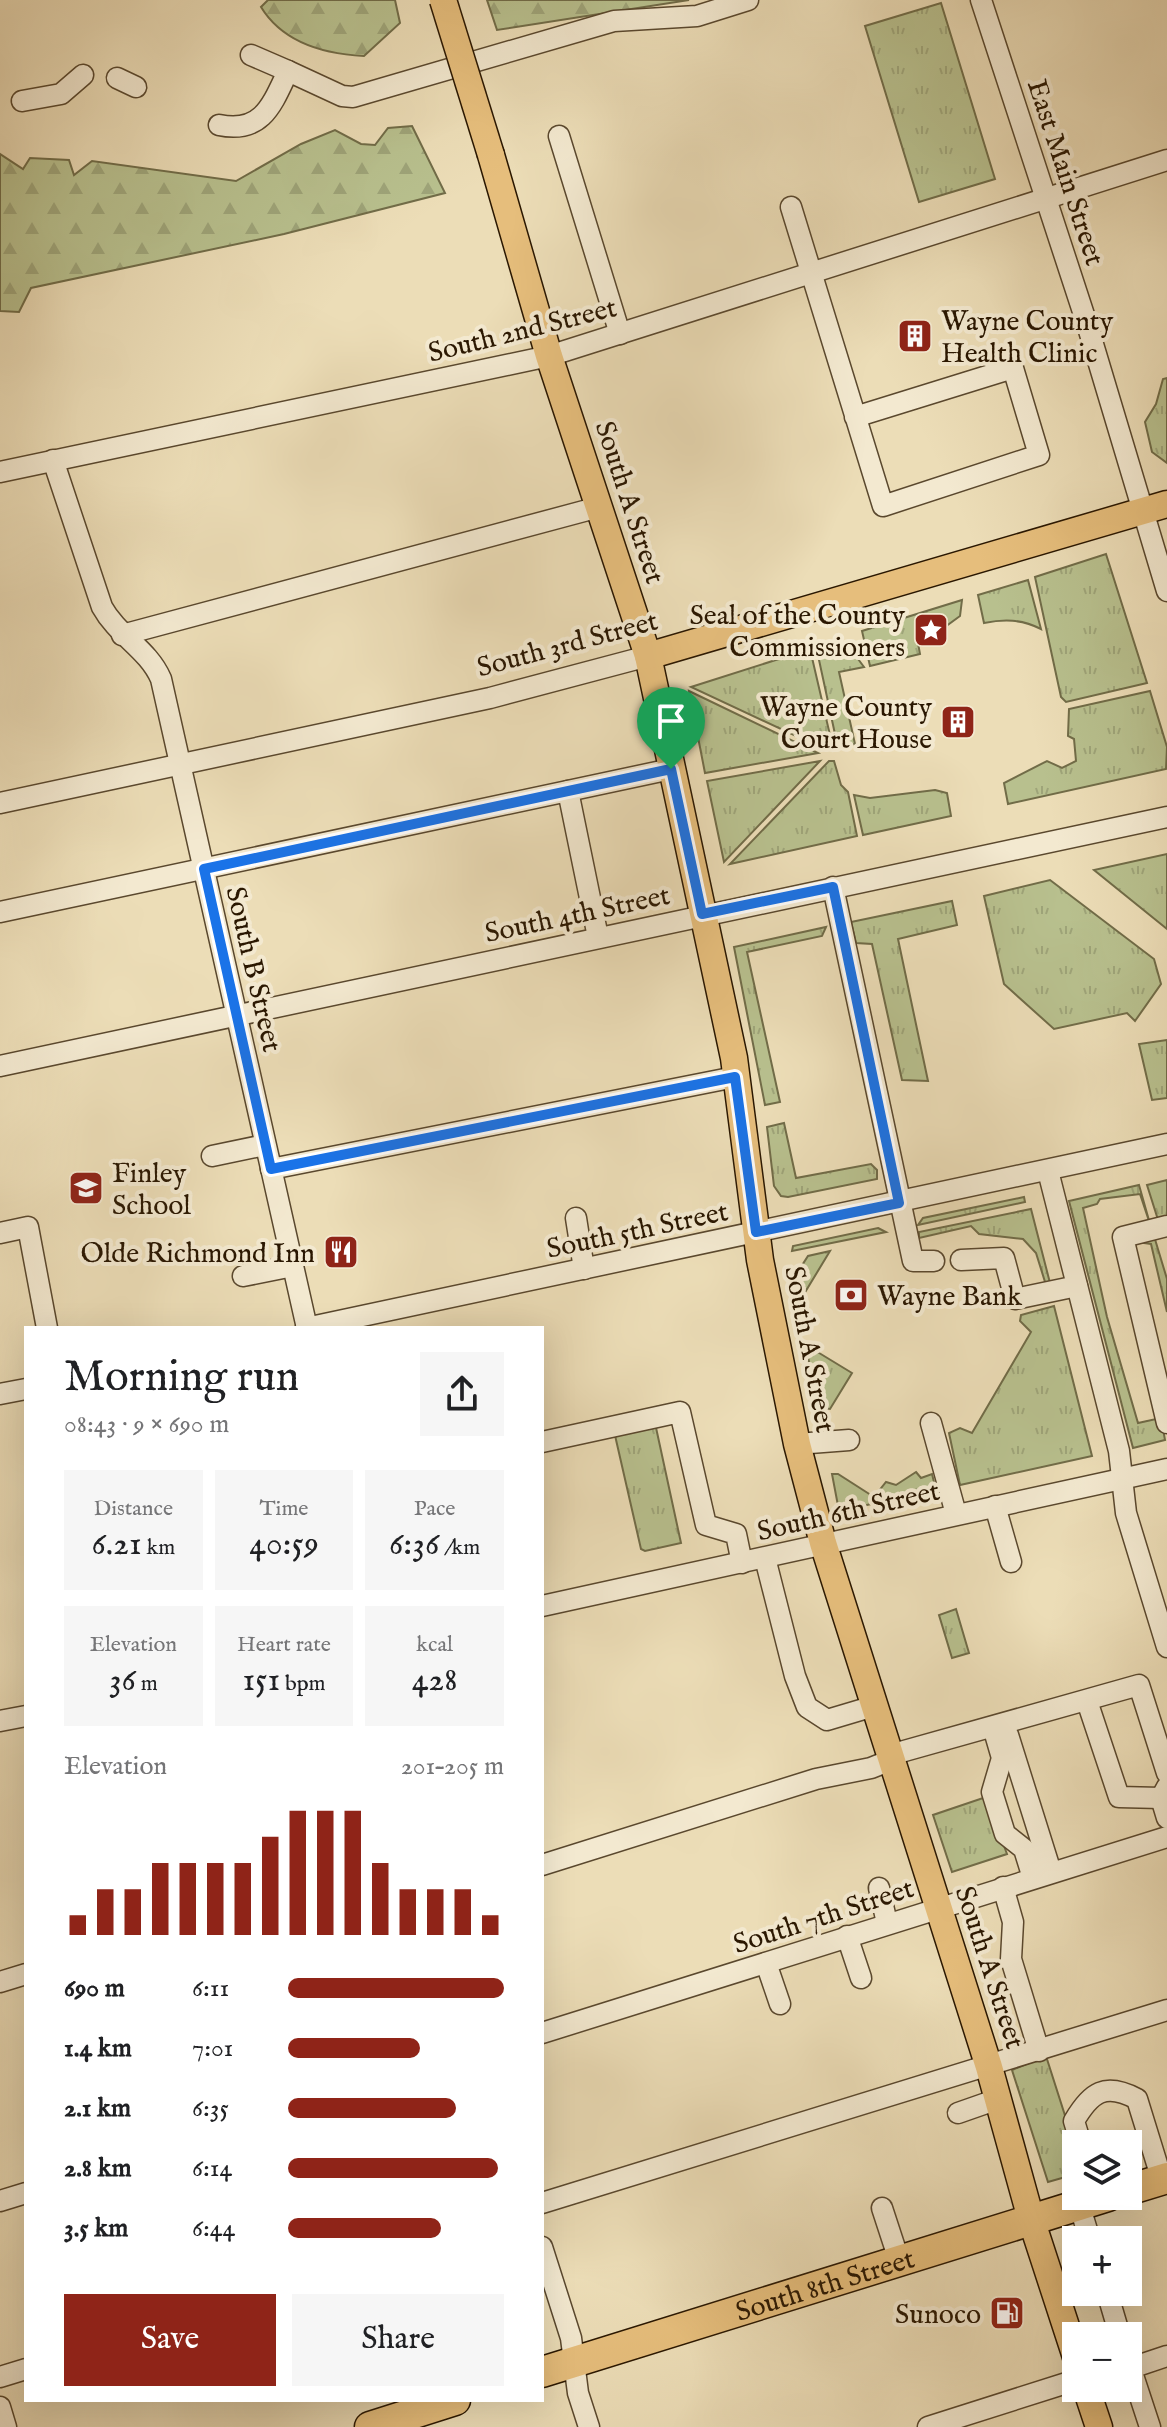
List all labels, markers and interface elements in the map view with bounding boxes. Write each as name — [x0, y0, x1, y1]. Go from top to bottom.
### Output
street label: East Main Street — [1018, 75, 1111, 271]
street label: South 2nd Street — [425, 291, 621, 372]
place label: Wayne County Health Clinic — [941, 305, 1113, 372]
building icon: Wayne County Health Clinic — [896, 317, 934, 355]
street label: South A Street — [586, 417, 672, 589]
place label: Seal of the County Commissioners — [690, 599, 905, 666]
street label: South 3rd Street — [473, 604, 662, 686]
place icon: Seal of the County Commissioners — [912, 611, 950, 649]
pin — [637, 687, 705, 769]
place label: Wayne County Court House — [760, 691, 932, 758]
icon: arrive — [649, 699, 693, 743]
building icon: Wayne County Court House — [939, 703, 977, 741]
street label: South 4th Street — [482, 879, 674, 952]
street label: South B Street — [217, 883, 289, 1056]
place label: Finley School — [112, 1157, 191, 1224]
school or university icon: Finley School — [67, 1169, 105, 1207]
street label: South 5th Street — [543, 1195, 732, 1268]
restaurant icon: Olde Richmond Inn — [322, 1233, 360, 1271]
place label: Olde Richmond Inn — [81, 1237, 315, 1272]
street label: South A Street — [775, 1263, 842, 1436]
bank icon: Wayne Bank — [832, 1276, 870, 1314]
place label: Wayne Bank — [877, 1280, 1023, 1315]
text: Morning run — [64, 1350, 299, 1406]
button: share — [420, 1352, 504, 1436]
text: 08:43 · 9 × 690 m — [64, 1408, 229, 1441]
street label: South 6th Street — [754, 1474, 944, 1550]
text: Distance — [94, 1495, 173, 1523]
text: Time — [260, 1495, 308, 1523]
text: Pace — [414, 1495, 455, 1523]
text: 6.21 — [91, 1523, 142, 1566]
text: 40:59 — [249, 1523, 319, 1566]
text: 6:36 — [389, 1523, 439, 1566]
text: km — [142, 1534, 175, 1562]
text: /km — [439, 1534, 480, 1562]
text: Elevation — [90, 1631, 177, 1659]
text: Heart rate — [237, 1631, 331, 1659]
text: kcal — [416, 1631, 453, 1659]
text: 36 — [109, 1659, 136, 1702]
text: 151 — [242, 1659, 280, 1702]
text: 428 — [412, 1659, 458, 1702]
text: m — [136, 1670, 158, 1698]
text: bpm — [280, 1670, 326, 1698]
text: Elevation — [64, 1750, 167, 1783]
text: 201–205 m — [401, 1750, 504, 1783]
street label: South 7th Street — [729, 1872, 919, 1963]
street label: South A Street — [946, 1882, 1032, 2054]
text: 690 m — [64, 1972, 125, 2005]
text: 6:11 — [192, 1972, 229, 2005]
text: 1.4 km — [64, 2032, 132, 2065]
text: 7:01 — [192, 2032, 233, 2065]
text: 2.1 km — [64, 2092, 131, 2125]
text: 6:35 — [192, 2092, 229, 2125]
map controls — [1062, 2130, 1142, 2402]
button: layers — [1062, 2130, 1142, 2210]
text: 2.8 km — [64, 2152, 132, 2185]
text: 6:14 — [192, 2152, 232, 2185]
text: 3.5 km — [64, 2212, 128, 2245]
text: 6:44 — [192, 2212, 235, 2245]
button: + — [1062, 2226, 1142, 2306]
street label: South 8th Street — [731, 2242, 920, 2331]
button: Save — [64, 2294, 276, 2386]
button: Share — [292, 2294, 504, 2386]
fuel station icon: Sunoco — [988, 2294, 1026, 2332]
place label: Sunoco — [895, 2298, 981, 2333]
button: − — [1062, 2322, 1142, 2402]

